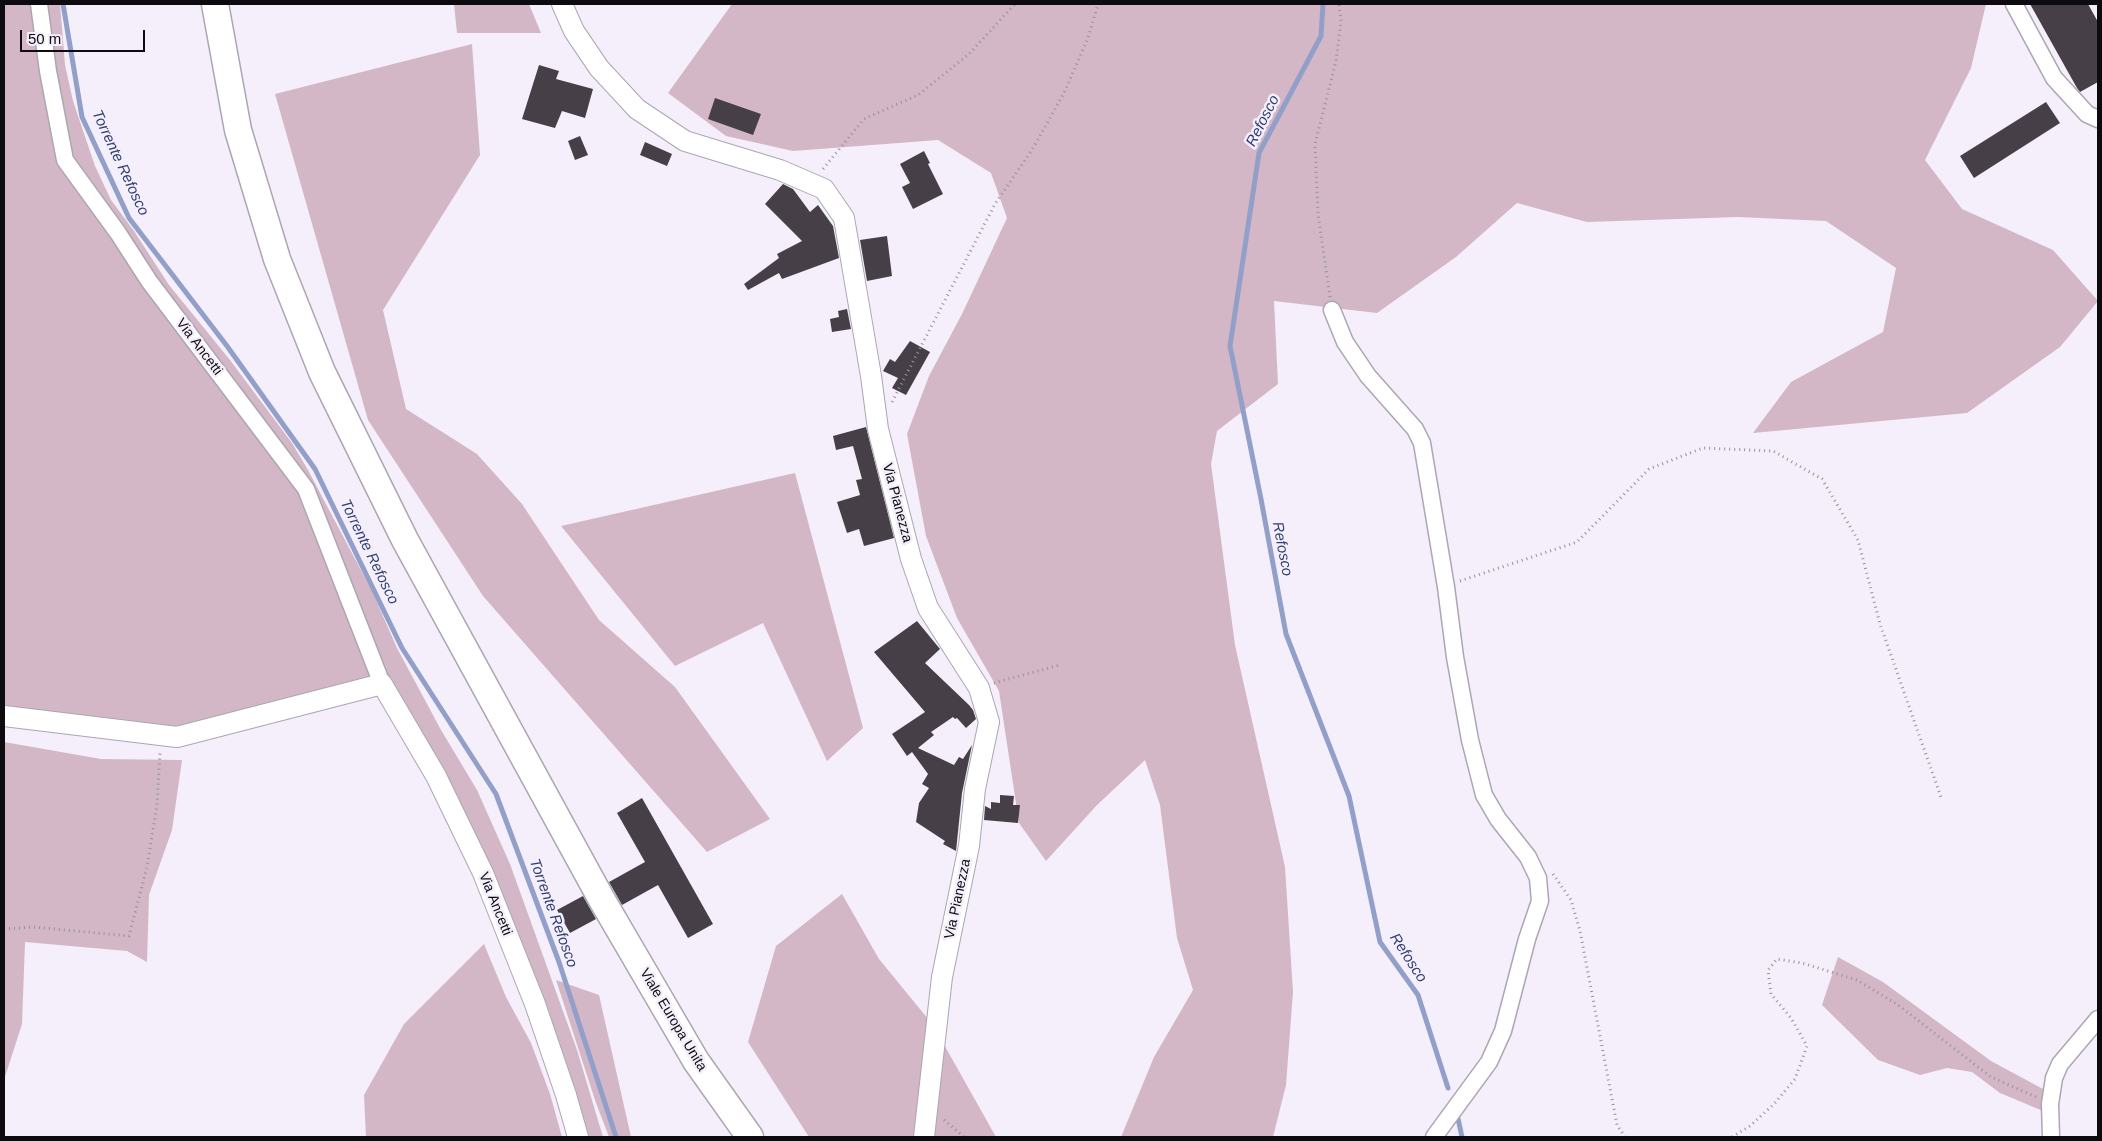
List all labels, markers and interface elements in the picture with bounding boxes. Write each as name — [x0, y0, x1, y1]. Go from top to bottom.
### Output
scale bar — [22, 20, 148, 52]
text: 50 m — [28, 30, 61, 47]
water label: Refosco — [1242, 92, 1284, 150]
water label: Torrente Refosco — [88, 107, 152, 219]
street label: Via Ancetti — [172, 315, 226, 379]
street label: Via Pianezza — [878, 461, 916, 545]
water label: Torrente Refosco — [336, 497, 402, 607]
water label: Refosco — [1268, 520, 1296, 578]
water label: Torrente Refosco — [525, 856, 581, 970]
street label: Via Pianezza — [941, 857, 975, 941]
street label: Via Ancetti — [475, 870, 515, 938]
water label: Refosco — [1385, 930, 1431, 986]
street label: Viale Europa Unita — [636, 966, 710, 1074]

